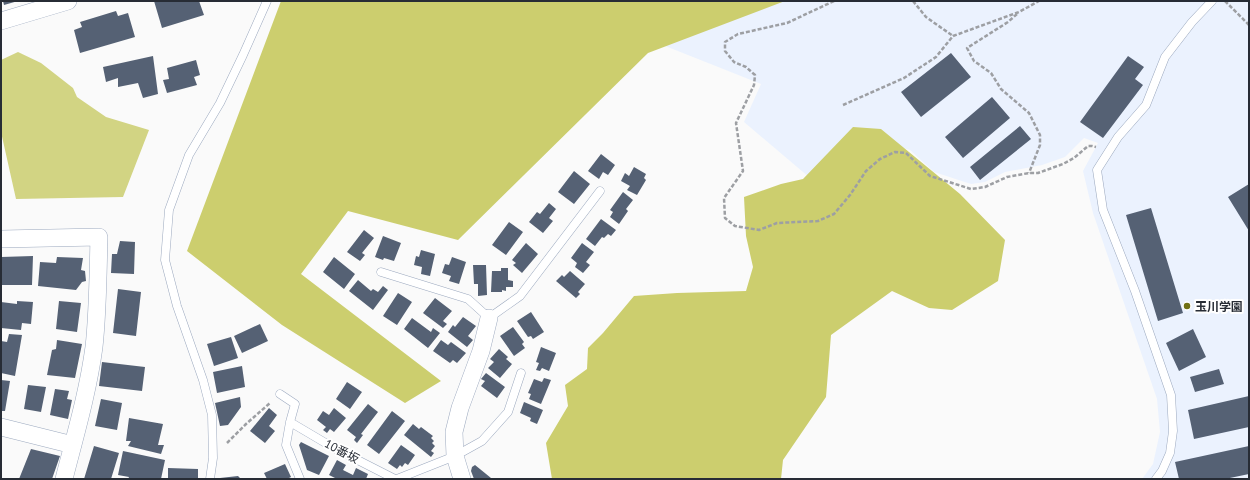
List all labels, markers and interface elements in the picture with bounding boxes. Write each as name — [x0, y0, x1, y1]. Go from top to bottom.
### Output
place label: 玉川学園 — [1195, 299, 1243, 314]
marker: 玉川学園 — [1182, 301, 1192, 311]
street label: 10番坂 — [322, 436, 362, 466]

